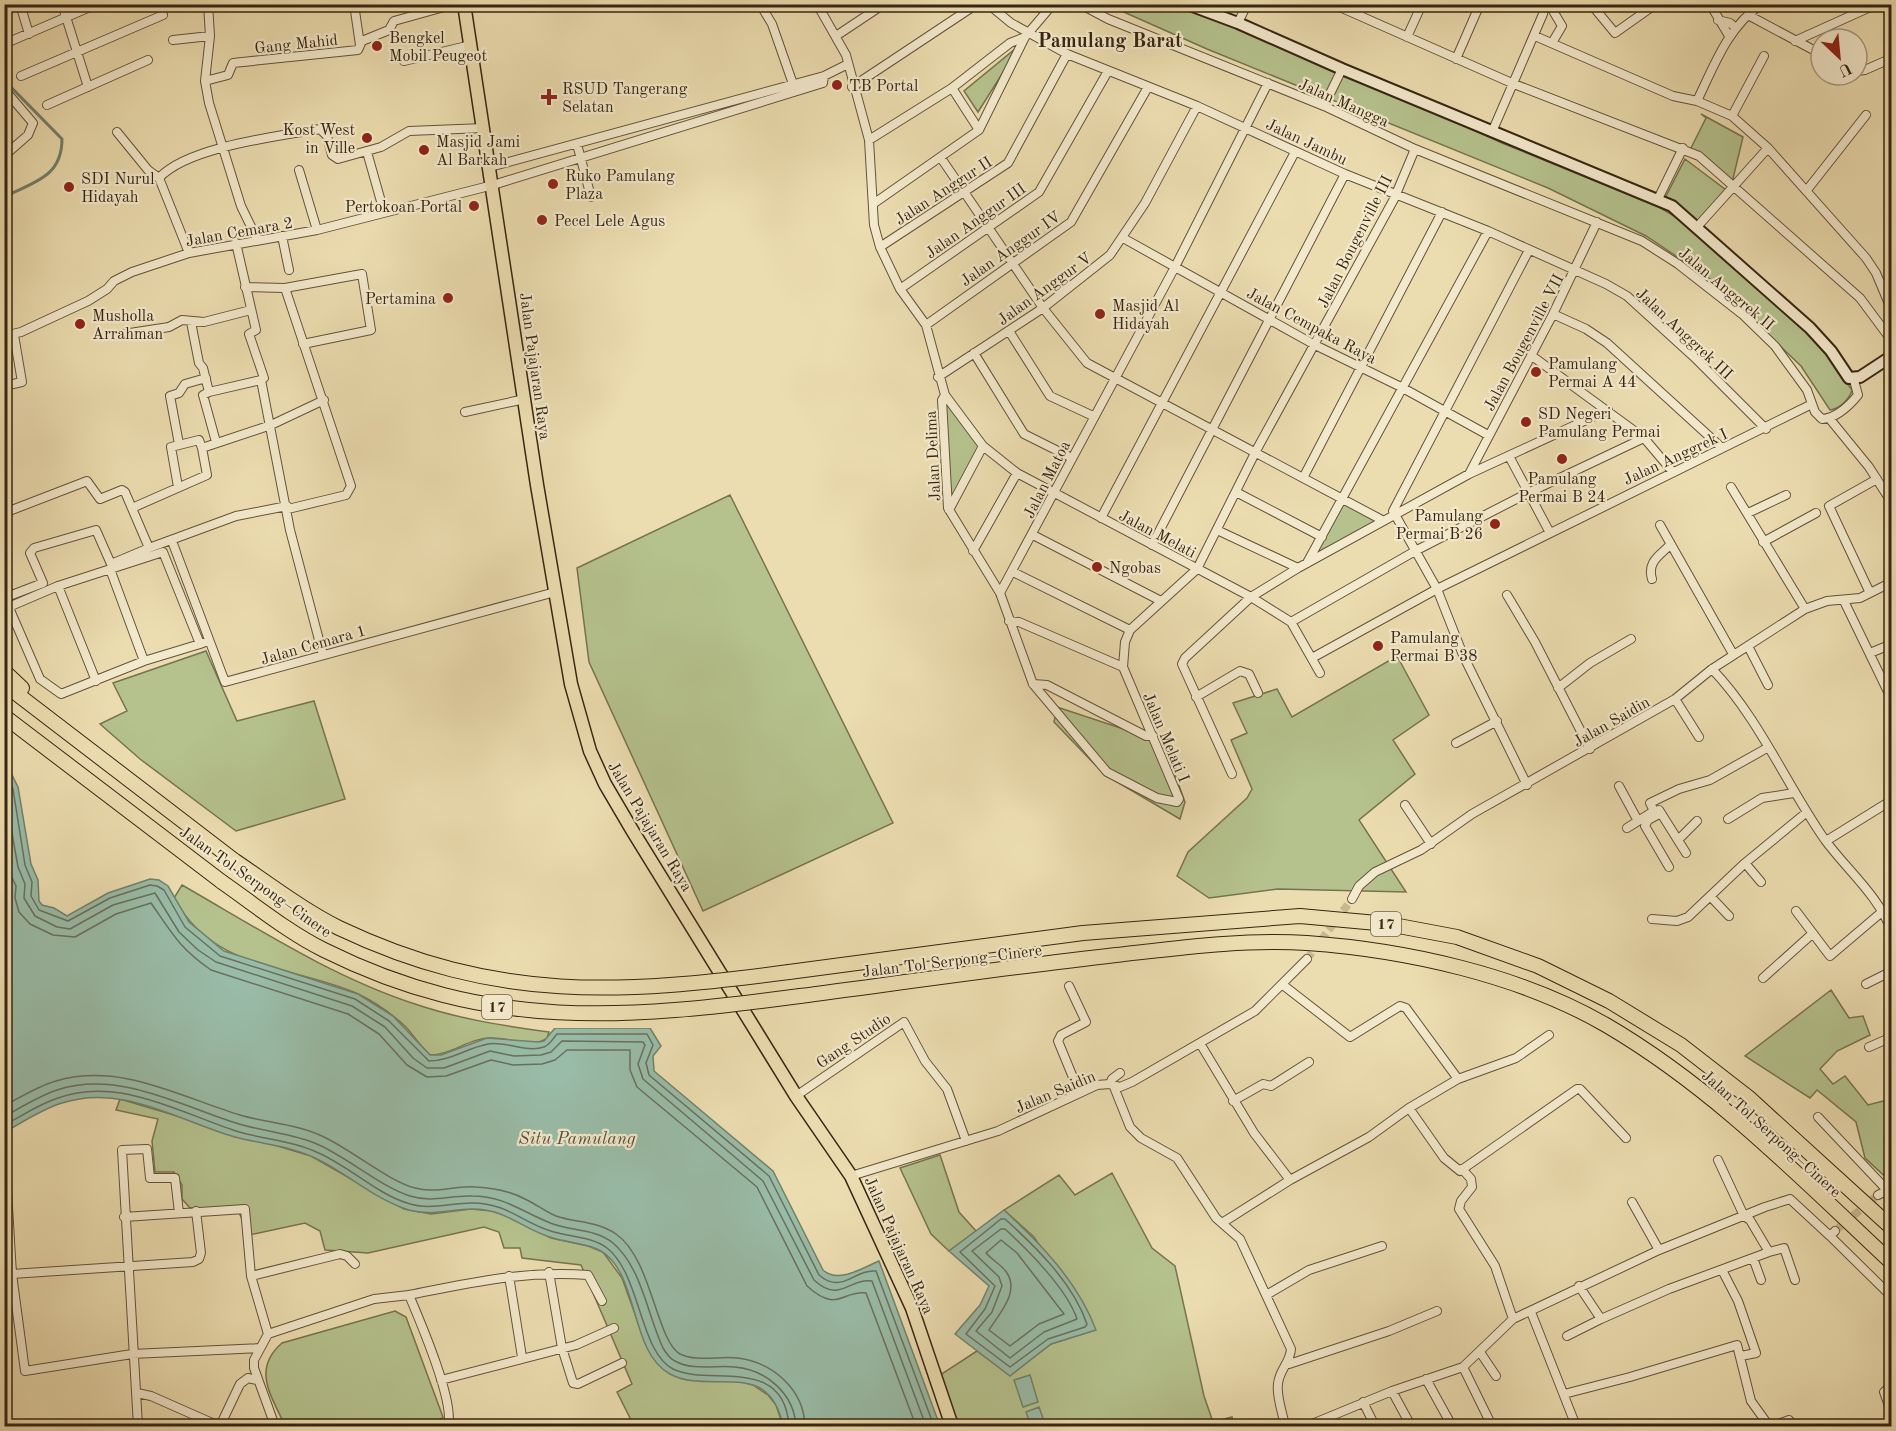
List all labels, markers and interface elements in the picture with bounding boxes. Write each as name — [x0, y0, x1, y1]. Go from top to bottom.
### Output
north arrow — [1809, 27, 1869, 87]
place label: Bengkel Mobil Peugeot — [389, 31, 488, 65]
district label: Pamulang Barat — [1038, 32, 1182, 52]
street label: Gang Mahid — [254, 33, 339, 57]
marker: Bengkel Mobil Peugeot — [370, 39, 384, 53]
text: U — [1835, 59, 1854, 79]
street label: Jalan Mangga — [1296, 77, 1391, 131]
marker: TB Portal — [830, 78, 844, 92]
place label: TB Portal — [849, 79, 918, 95]
place label: RSUD Tangerang Selatan — [562, 82, 688, 116]
marker: RSUD Tangerang Selatan — [540, 88, 558, 106]
street label: Jalan Jambu — [1263, 117, 1350, 169]
place label: Kost West in Ville — [282, 123, 355, 157]
marker: Kost West in Ville — [360, 131, 374, 145]
place label: Masjid Jami Al Barkah — [436, 135, 520, 169]
marker: Masjid Jami Al Barkah — [417, 143, 431, 157]
street label: Jalan Anggur II — [893, 154, 996, 229]
place label: Ruko Pamulang Plaza — [565, 169, 675, 203]
place label: SDI Nurul Hidayah — [81, 172, 154, 206]
street label: Jalan Bougenville III — [1315, 173, 1396, 311]
marker: Ruko Pamulang Plaza — [546, 177, 560, 191]
marker: SDI Nurul Hidayah — [62, 180, 76, 194]
street label: Jalan Anggur III — [923, 181, 1029, 262]
marker: Pertokoan Portal — [467, 199, 481, 213]
place label: Pertokoan Portal — [345, 200, 462, 216]
street label: Jalan Anggur IV — [958, 209, 1064, 290]
marker: Pecel Lele Agus — [535, 213, 549, 227]
place label: Pecel Lele Agus — [554, 214, 665, 230]
street label: Jalan Cemara 2 — [184, 216, 294, 250]
street label: Jalan Anggrek II — [1675, 245, 1777, 334]
street label: Jalan Anggur V — [995, 250, 1095, 329]
street label: Jalan Bougenville VII — [1482, 272, 1568, 414]
street label: Jalan Cempaka Raya — [1243, 286, 1379, 368]
street label: Jalan Anggrek III — [1632, 286, 1735, 383]
marker: Pertamina — [441, 291, 455, 305]
place label: Pertamina — [365, 292, 436, 308]
street label: Jalan Pajajaran Raya — [516, 292, 552, 441]
place label: Masjid Al Hidayah — [1112, 299, 1179, 333]
marker: Masjid Al Hidayah — [1093, 307, 1107, 321]
place label: Musholla Arrahman — [92, 309, 164, 343]
marker: Musholla Arrahman — [73, 317, 87, 331]
place label: Pamulang Permai A 44 — [1548, 357, 1637, 391]
marker: Pamulang Permai A 44 — [1529, 365, 1543, 379]
place label: SD Negeri Pamulang Permai — [1538, 407, 1660, 441]
street label: Jalan Delima — [924, 410, 944, 502]
marker: SD Negeri Pamulang Permai — [1519, 415, 1533, 429]
street label: Jalan Anggrek I — [1621, 427, 1730, 489]
street label: Jalan Matoa — [1021, 438, 1074, 521]
marker: Pamulang Permai B 24 — [1555, 452, 1569, 466]
place label: Pamulang Permai B 24 — [1518, 472, 1606, 506]
street label: Jalan Melati — [1116, 508, 1198, 562]
place label: Pamulang Permai B 26 — [1396, 509, 1483, 543]
marker: Pamulang Permai B 26 — [1488, 517, 1502, 531]
marker: Ngobas — [1090, 560, 1104, 574]
place label: Ngobas — [1109, 561, 1161, 577]
street label: Jalan Cemara 1 — [259, 623, 368, 669]
place label: Pamulang Permai B 38 — [1390, 631, 1477, 665]
marker: Pamulang Permai B 38 — [1371, 639, 1385, 653]
street label: Jalan Melati I — [1139, 691, 1191, 785]
street label: Jalan Saidin — [1571, 694, 1653, 751]
street label: Jalan Pajajaran Raya — [604, 759, 694, 895]
street label: Jalan Tol Serpong–Cinere — [176, 824, 334, 941]
road number: 17 — [1371, 912, 1401, 936]
street label: Jalan Tol Serpong–Cinere — [861, 943, 1043, 981]
road number: 17 — [482, 995, 512, 1019]
street label: Gang Studio — [814, 1011, 894, 1072]
street label: Jalan Tol Serpong–Cinere — [1698, 1068, 1843, 1201]
street label: Jalan Saidin — [1013, 1069, 1099, 1117]
water label: Situ Pamulang — [518, 1130, 636, 1148]
street label: Jalan Pajajaran Raya — [861, 1175, 936, 1317]

